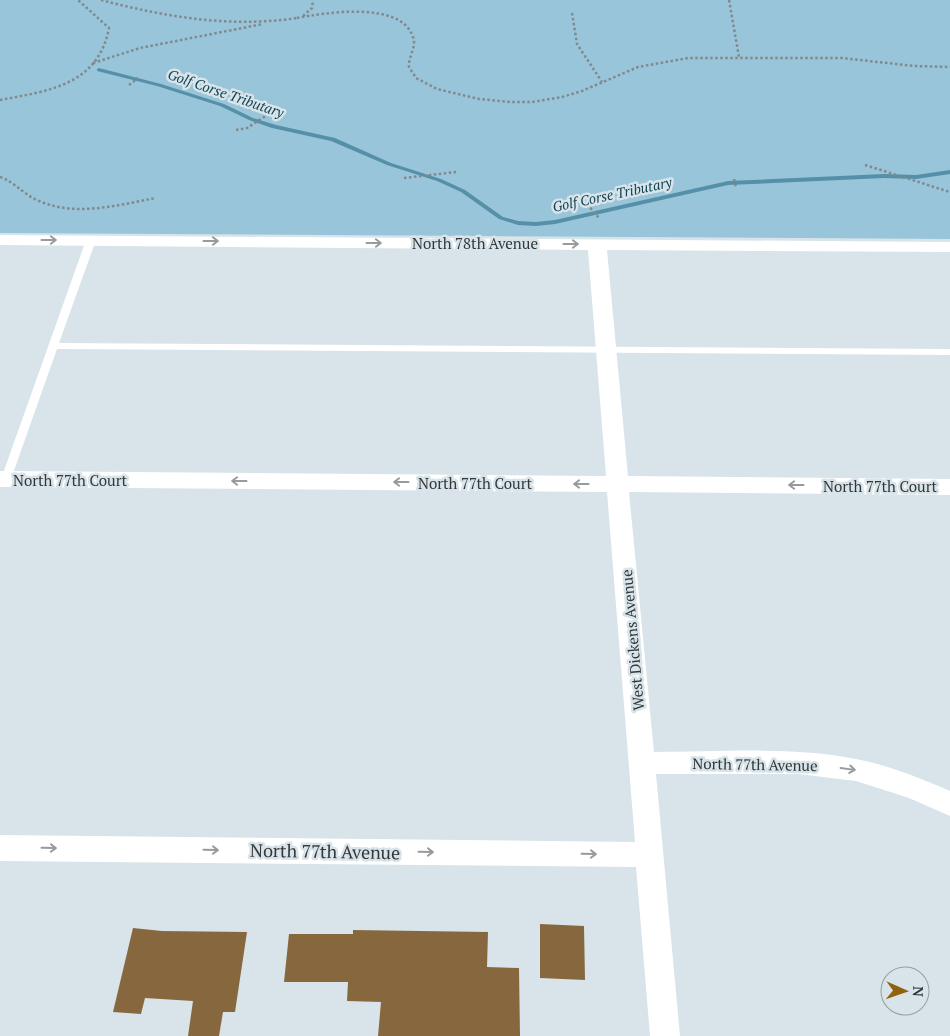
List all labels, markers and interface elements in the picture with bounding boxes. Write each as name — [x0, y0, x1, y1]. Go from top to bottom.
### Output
water label: Golf Corse Tributary — [166, 64, 287, 122]
water label: Golf Corse Tributary — [551, 172, 674, 216]
street label: North 78th Avenue — [412, 233, 538, 253]
one-way arrow — [40, 235, 56, 245]
one-way arrow — [202, 236, 219, 246]
one-way arrow — [365, 238, 381, 248]
one-way arrow — [562, 239, 579, 249]
street label: North 77th Court — [13, 470, 127, 490]
street label: North 77th Court — [418, 473, 532, 493]
one-way arrow — [231, 476, 248, 486]
street label: North 77th Court — [823, 476, 937, 496]
one-way arrow — [394, 477, 410, 487]
one-way arrow — [574, 479, 590, 489]
one-way arrow — [789, 480, 805, 490]
street label: West Dickens Avenue — [616, 569, 648, 711]
street label: North 77th Avenue — [692, 753, 818, 775]
one-way arrow — [840, 764, 856, 774]
street label: North 77th Avenue — [250, 838, 400, 864]
one-way arrow — [40, 843, 56, 853]
one-way arrow — [202, 845, 219, 855]
one-way arrow — [418, 848, 434, 857]
one-way arrow — [580, 849, 596, 859]
north arrow — [880, 966, 930, 1016]
text: N — [909, 986, 928, 997]

